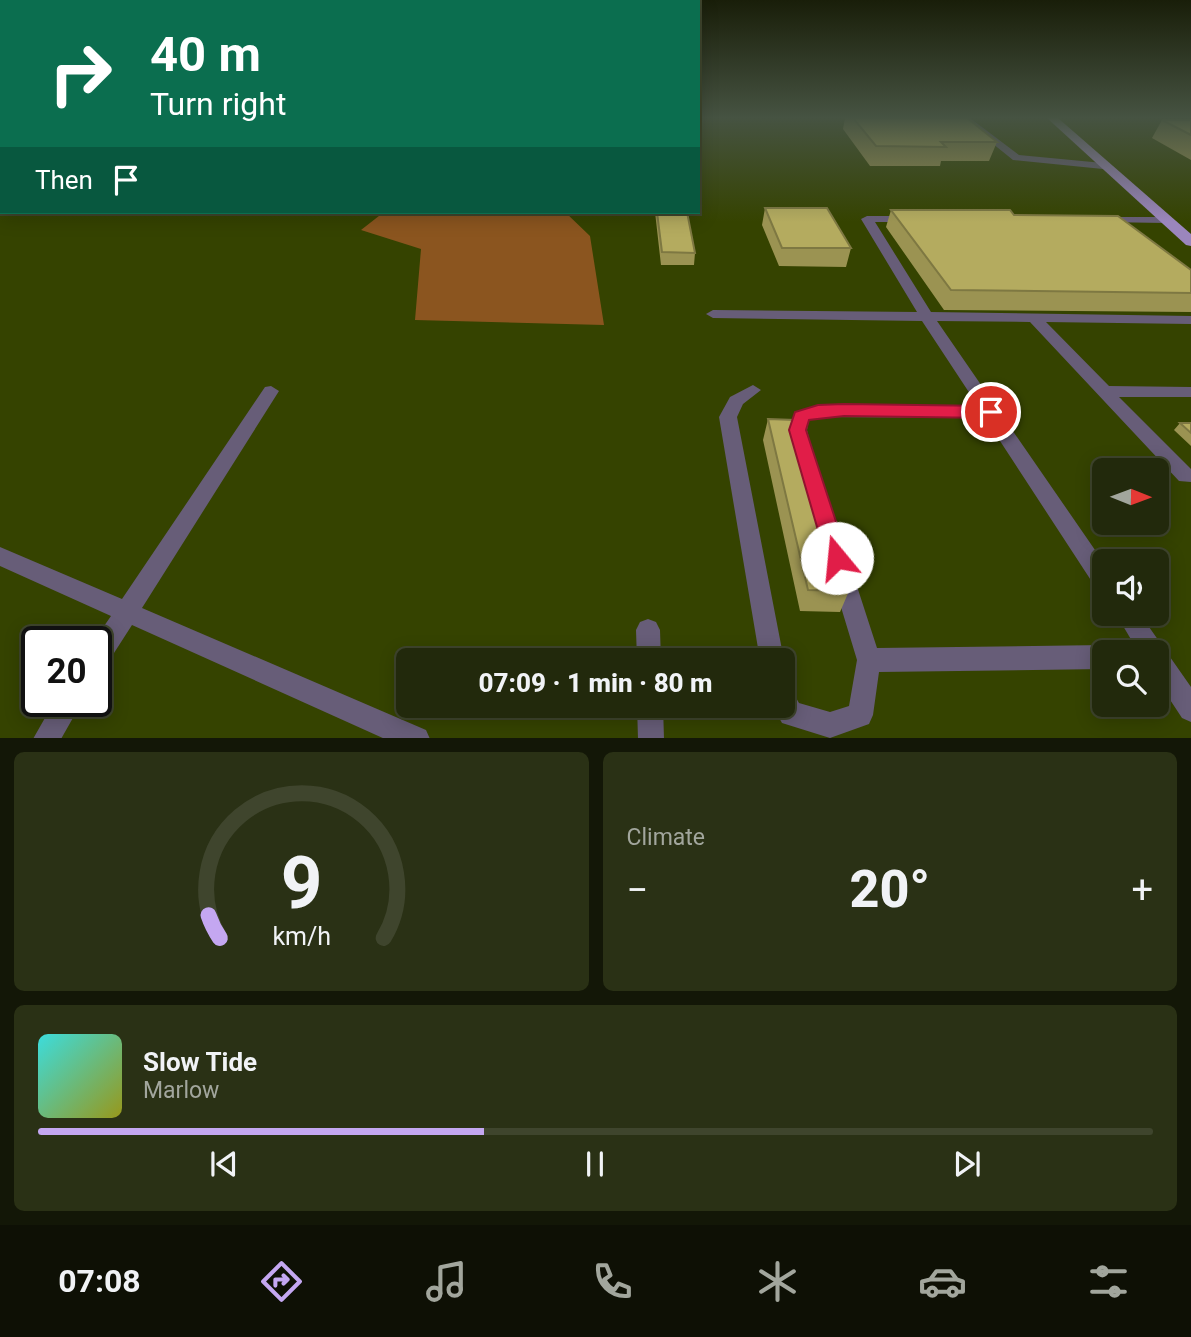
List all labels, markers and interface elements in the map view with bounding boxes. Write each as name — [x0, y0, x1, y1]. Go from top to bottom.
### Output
text: 40 m — [150, 26, 261, 83]
icon: right — [35, 28, 126, 119]
text: Turn right — [150, 85, 286, 123]
icon: arrive — [107, 161, 145, 199]
text: Then — [35, 165, 93, 195]
pin — [961, 382, 1021, 442]
icon: arrive — [972, 393, 1010, 431]
north arrow — [1092, 458, 1169, 536]
map controls — [1092, 458, 1169, 717]
position arrow — [800, 521, 874, 595]
button: sound — [1092, 549, 1169, 626]
speed limit sign: 20 — [21, 626, 112, 717]
button: search — [1092, 640, 1169, 717]
text: 07:09 · 1 min · 80 m — [478, 668, 713, 698]
text: Climate — [627, 824, 705, 851]
text: 9 — [280, 840, 322, 926]
text: 20° — [850, 859, 930, 920]
text: − — [627, 868, 648, 912]
text: + — [1131, 868, 1153, 912]
text: km/h — [272, 921, 331, 950]
text: Slow Tide — [143, 1047, 257, 1077]
text: Marlow — [143, 1077, 219, 1104]
icon: previous — [205, 1145, 243, 1183]
icon: pause — [576, 1145, 614, 1183]
icon: next — [948, 1145, 986, 1183]
icon: directions — [257, 1257, 306, 1306]
icon: music — [422, 1257, 471, 1306]
icon: phone — [588, 1257, 637, 1306]
icon: climate — [753, 1257, 802, 1306]
icon: car — [918, 1257, 967, 1306]
icon: filters — [1084, 1257, 1133, 1306]
text: 07:08 — [58, 1262, 141, 1300]

